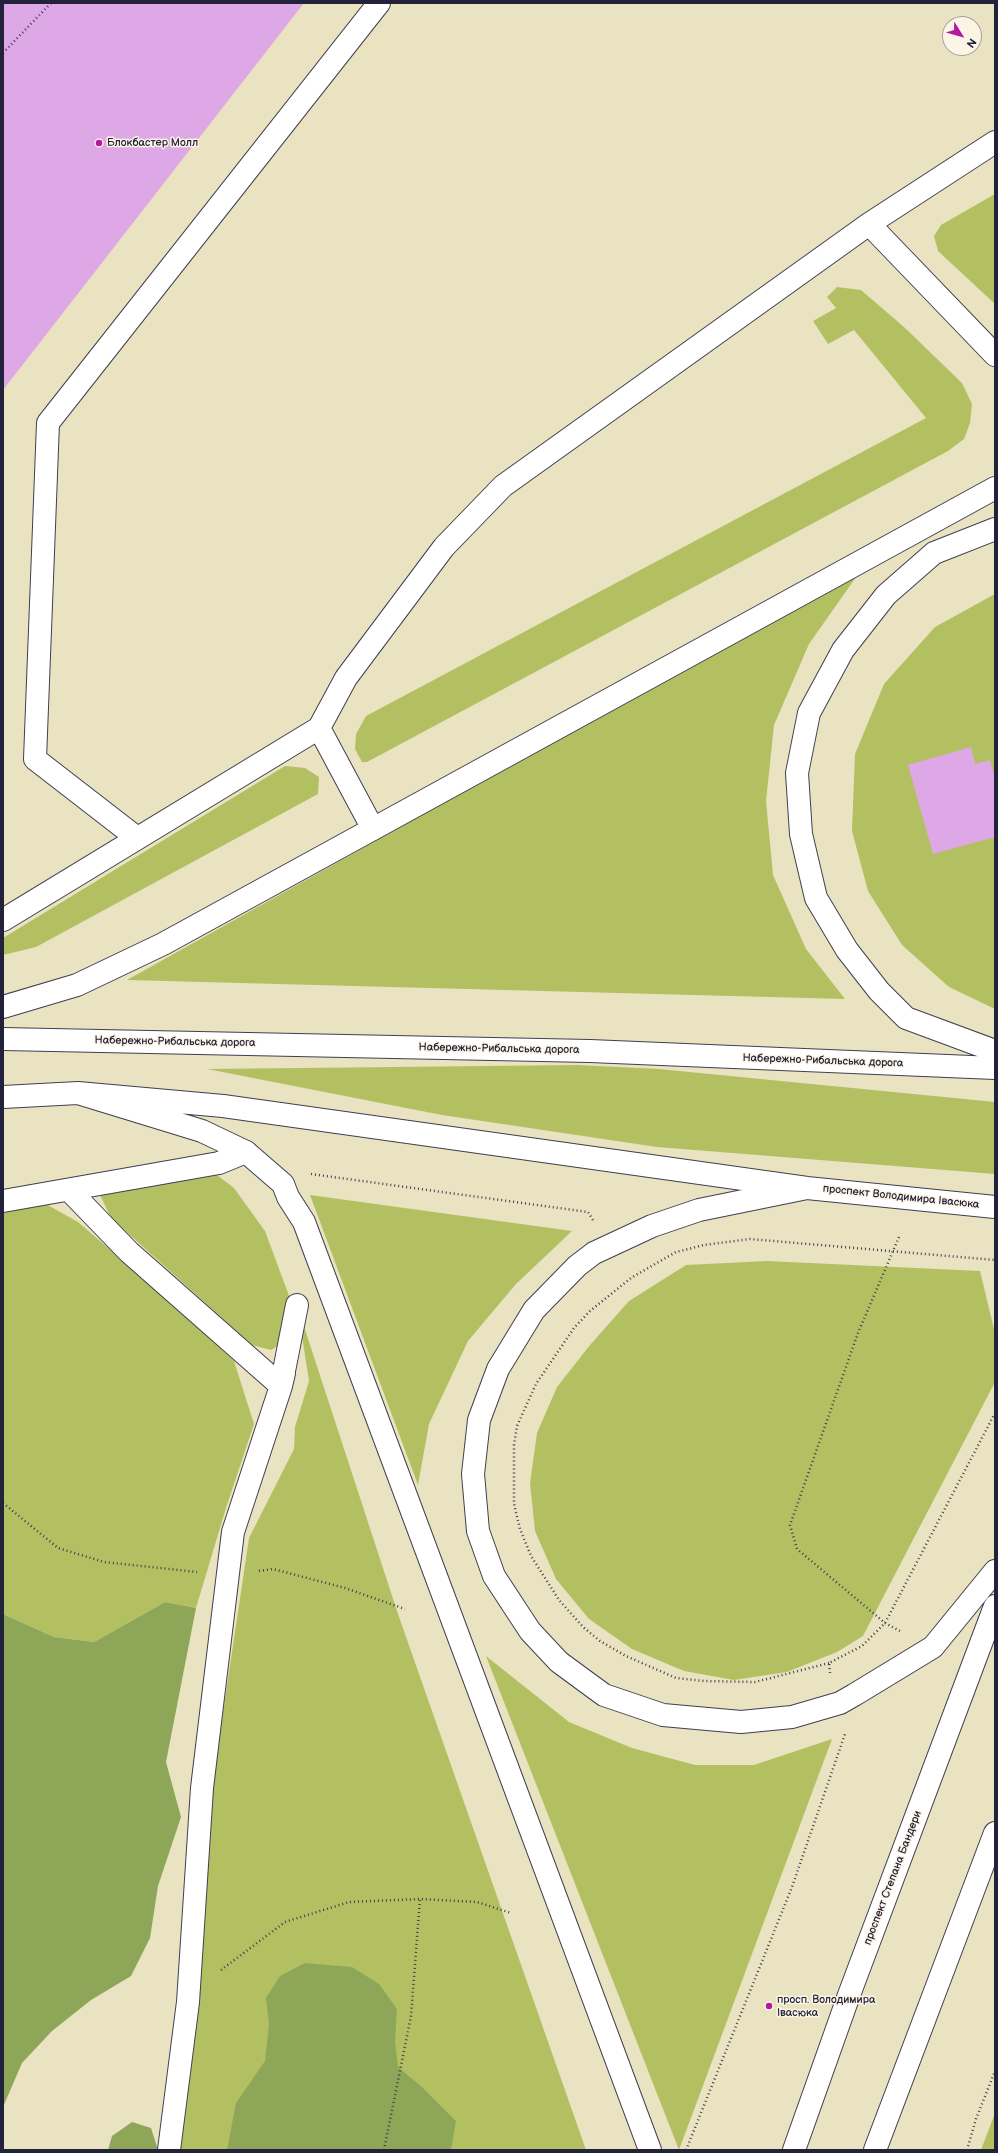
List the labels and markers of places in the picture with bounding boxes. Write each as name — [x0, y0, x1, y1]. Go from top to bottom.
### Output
place label: Блокбастер Молл — [107, 136, 198, 150]
marker: Блокбастер Молл — [94, 138, 104, 148]
place label: просп. Володимира Івасюка — [777, 1993, 875, 2019]
marker: просп. Володимира Івасюка — [764, 2001, 774, 2011]

